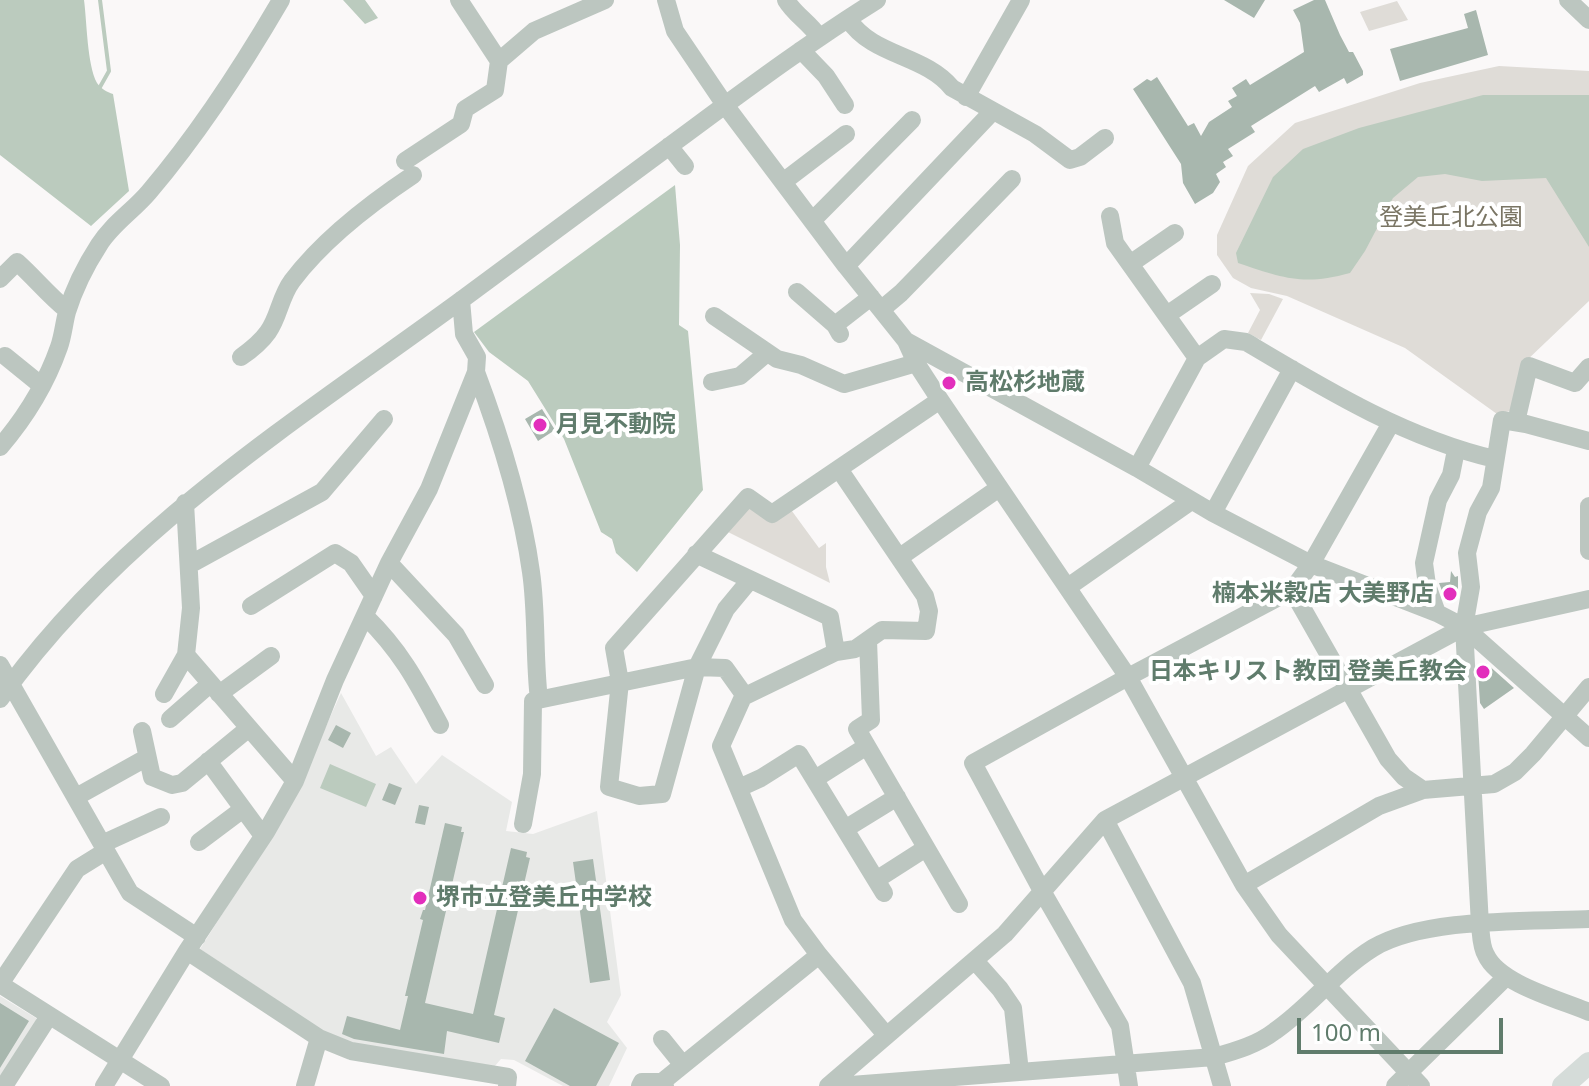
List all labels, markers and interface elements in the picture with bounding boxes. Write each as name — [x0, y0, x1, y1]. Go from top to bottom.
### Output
park label: 登美丘北公園 — [1379, 204, 1523, 232]
place label: 高松杉地蔵 — [965, 369, 1085, 397]
marker: 高松杉地蔵 — [940, 374, 958, 392]
place label: 月見不動院 — [556, 411, 676, 439]
marker: 月見不動院 — [531, 416, 549, 434]
place label: 楠本米穀店 大美野店 — [1212, 580, 1434, 608]
marker: 楠本米穀店 大美野店 — [1441, 585, 1459, 603]
place label: 日本キリスト教団 登美丘教会 — [1149, 658, 1467, 686]
marker: 日本キリスト教団 登美丘教会 — [1474, 663, 1492, 681]
place label: 堺市立登美丘中学校 — [436, 884, 652, 912]
marker: 堺市立登美丘中学校 — [411, 889, 429, 907]
scale bar — [1301, 1002, 1507, 1052]
text: 100 m — [1311, 1015, 1381, 1048]

